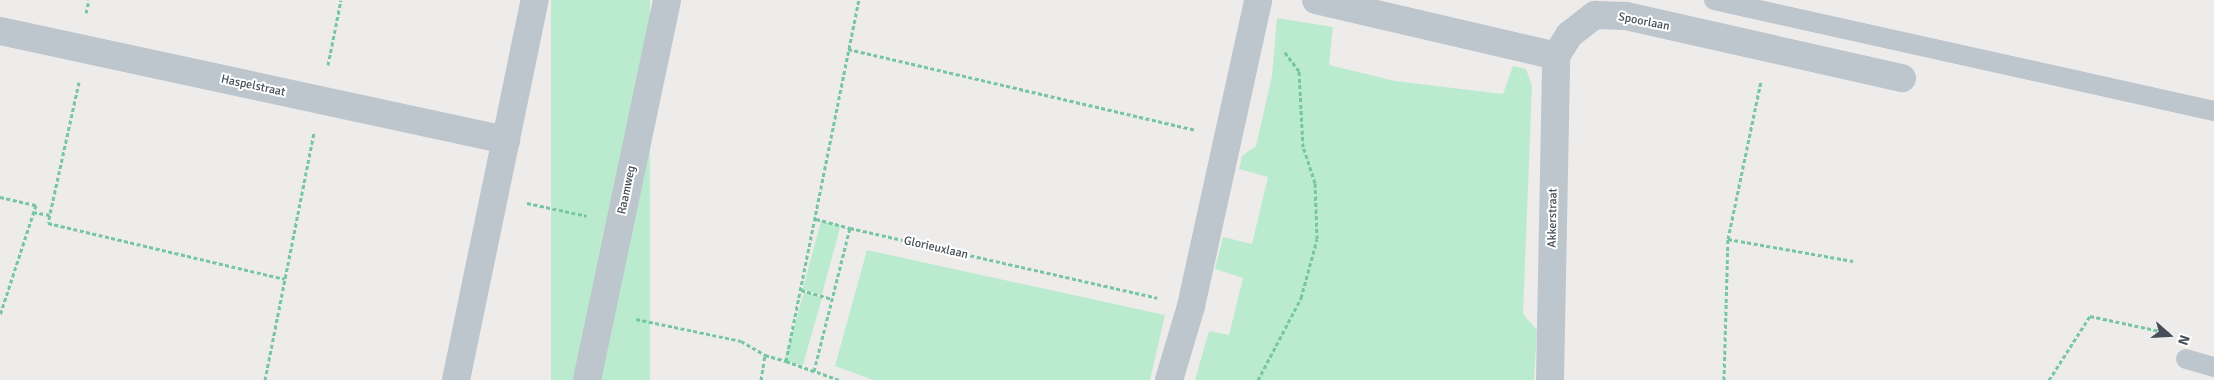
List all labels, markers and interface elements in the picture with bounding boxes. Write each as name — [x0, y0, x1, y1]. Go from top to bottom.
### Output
street label: Spoorlaan — [1617, 10, 1671, 34]
street label: Haspelstraat — [220, 72, 286, 100]
street label: Raamweg — [615, 164, 639, 216]
street label: Akkerstraat — [1545, 188, 1561, 248]
street label: Glorieuxlaan — [902, 234, 970, 262]
north arrow — [2144, 310, 2194, 360]
text: N — [2174, 333, 2193, 347]

